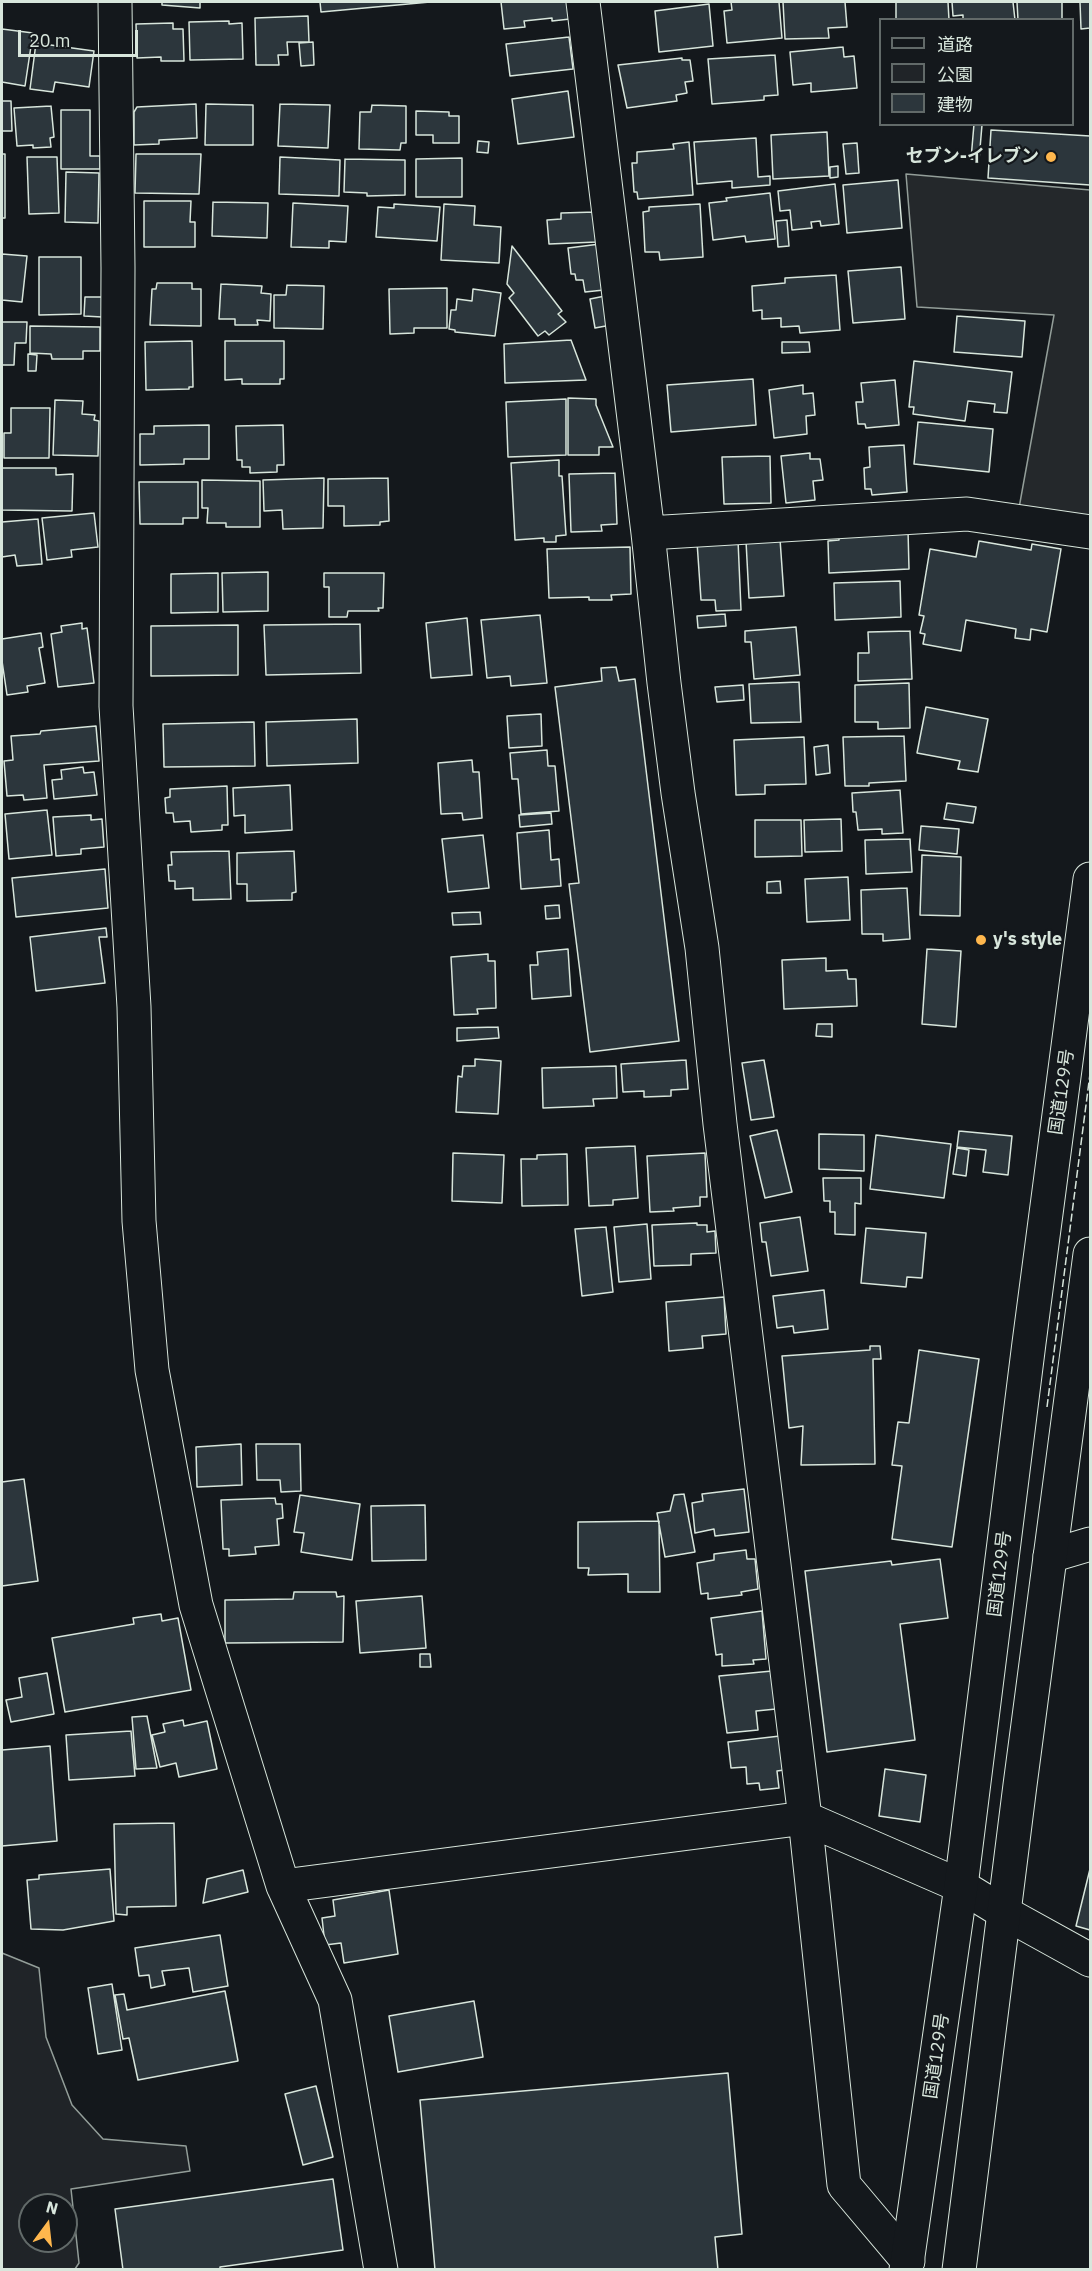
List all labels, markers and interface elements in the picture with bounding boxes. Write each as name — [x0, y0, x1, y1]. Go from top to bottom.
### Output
scale bar — [21, 18, 141, 56]
legend — [879, 18, 1074, 126]
text: 20 m — [29, 29, 71, 52]
text: 道路 — [937, 33, 973, 56]
text: 公園 — [937, 63, 973, 86]
text: 建物 — [937, 93, 973, 116]
place label: セブン-イレブン — [906, 146, 1039, 168]
marker: セブン-イレブン — [1044, 150, 1058, 164]
place label: y's style — [993, 929, 1062, 951]
marker: y's style — [974, 933, 988, 947]
street label: 国道129号 — [1045, 1048, 1079, 1136]
street label: 国道129号 — [984, 1530, 1016, 1618]
street label: 国道129号 — [920, 2012, 954, 2100]
north arrow — [18, 2193, 78, 2253]
text: N — [44, 2196, 60, 2219]

